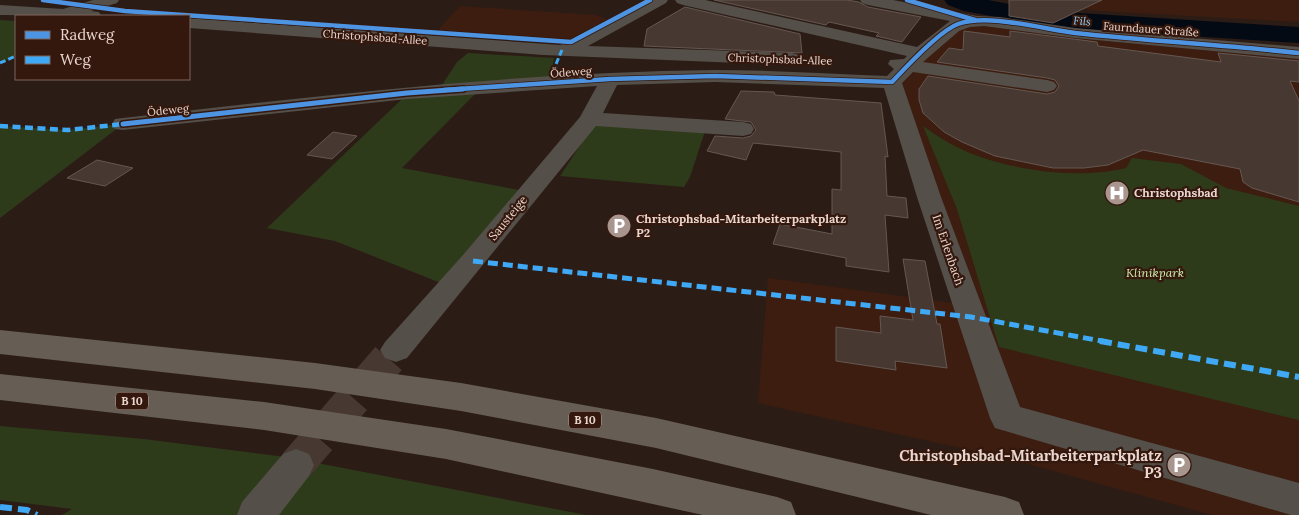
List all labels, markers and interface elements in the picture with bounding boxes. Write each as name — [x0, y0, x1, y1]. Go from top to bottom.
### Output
water label: Fils — [1073, 13, 1092, 29]
legend — [15, 15, 190, 80]
street label: Faurndauer Straße — [1103, 19, 1199, 39]
text: Radweg — [60, 25, 115, 44]
street label: Christophsbad-Allee — [322, 26, 428, 48]
text: Weg — [60, 50, 91, 69]
street label: Christophsbad-Allee — [727, 50, 833, 68]
street label: Ödeweg — [550, 62, 593, 80]
street label: Ödeweg — [146, 100, 190, 119]
hospital icon: Christophsbad — [1104, 180, 1130, 206]
place label: Christophsbad — [1134, 185, 1218, 200]
street label: Sausteige — [485, 192, 531, 243]
place label: Christophsbad-Mitarbeiterparkplatz P2 — [636, 211, 846, 240]
street label: Im Erlenbach — [929, 212, 968, 287]
parking icon: Christophsbad-Mitarbeiterparkplatz P2 — [606, 213, 632, 239]
park label: Klinikpark — [1126, 265, 1184, 280]
road number: B 10 — [116, 392, 148, 410]
road number: B 10 — [569, 412, 601, 428]
place label: Christophsbad-Mitarbeiterparkplatz P3 — [899, 446, 1162, 482]
parking icon: Christophsbad-Mitarbeiterparkplatz P3 — [1166, 452, 1192, 478]

